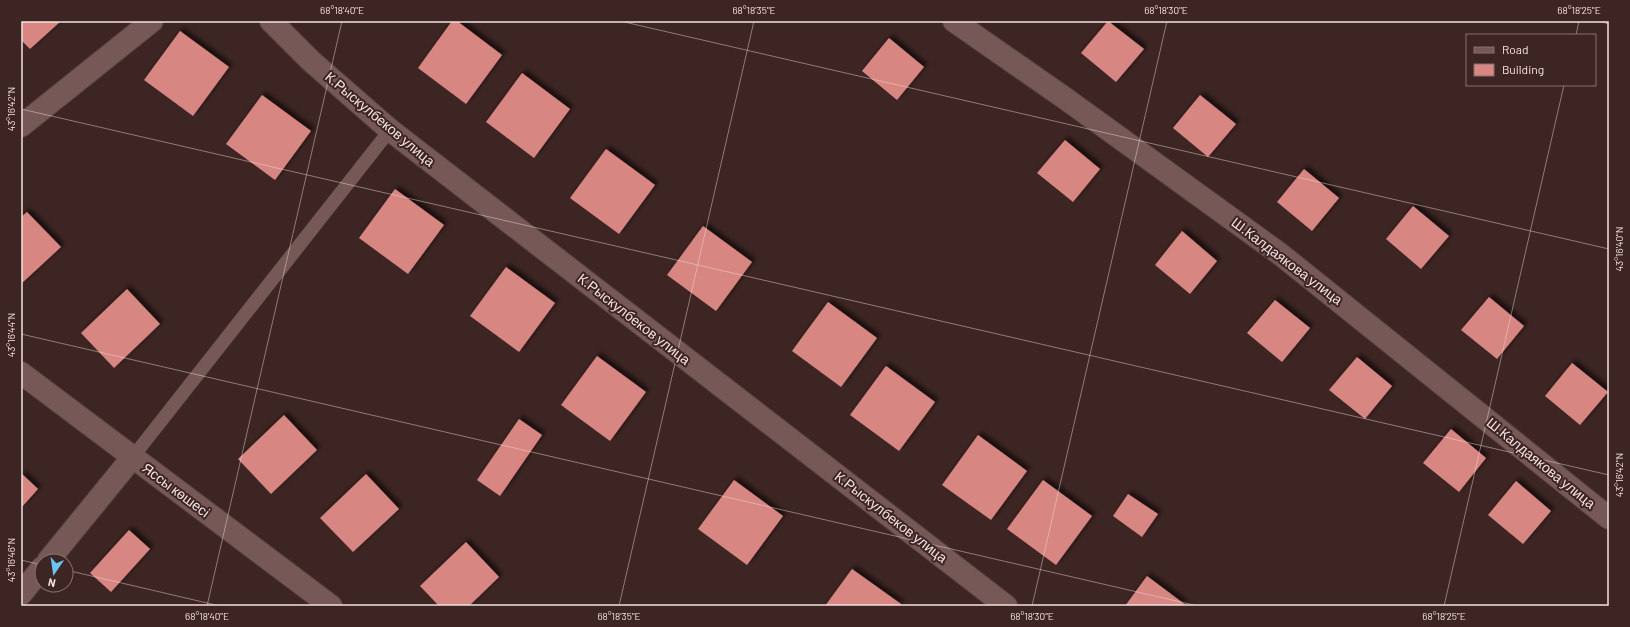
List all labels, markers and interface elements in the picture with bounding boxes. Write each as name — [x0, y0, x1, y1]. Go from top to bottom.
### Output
text: 68°18'40"E — [320, 4, 364, 16]
text: 68°18'35"E — [732, 4, 776, 16]
text: 68°18'30"E — [1144, 4, 1188, 16]
text: 68°18'25"E — [1557, 4, 1601, 16]
legend — [1466, 34, 1596, 86]
text: Road — [1502, 42, 1529, 56]
text: Building — [1502, 62, 1544, 76]
street label: К.Рыскулбеков улица — [322, 68, 439, 170]
text: 43°16'42"N — [5, 87, 17, 131]
street label: Ш.Калдаякова улица — [1228, 213, 1346, 308]
text: 43°16'40"N — [1613, 227, 1625, 271]
street label: К.Рыскулбеков улица — [575, 269, 694, 368]
text: 43°16'44"N — [5, 313, 17, 357]
street label: Ш.Калдаякова улица — [1484, 414, 1599, 512]
text: 43°16'42"N — [1613, 453, 1625, 497]
street label: Яссы көшесі — [139, 459, 213, 520]
street label: К.Рыскулбеков улица — [832, 467, 951, 566]
text: 43°16'46"N — [5, 538, 17, 582]
north arrow — [34, 553, 74, 593]
text: N — [47, 576, 57, 590]
text: 68°18'40"E — [185, 610, 229, 622]
text: 68°18'35"E — [597, 610, 641, 622]
text: 68°18'30"E — [1010, 610, 1054, 622]
text: 68°18'25"E — [1422, 610, 1466, 622]

